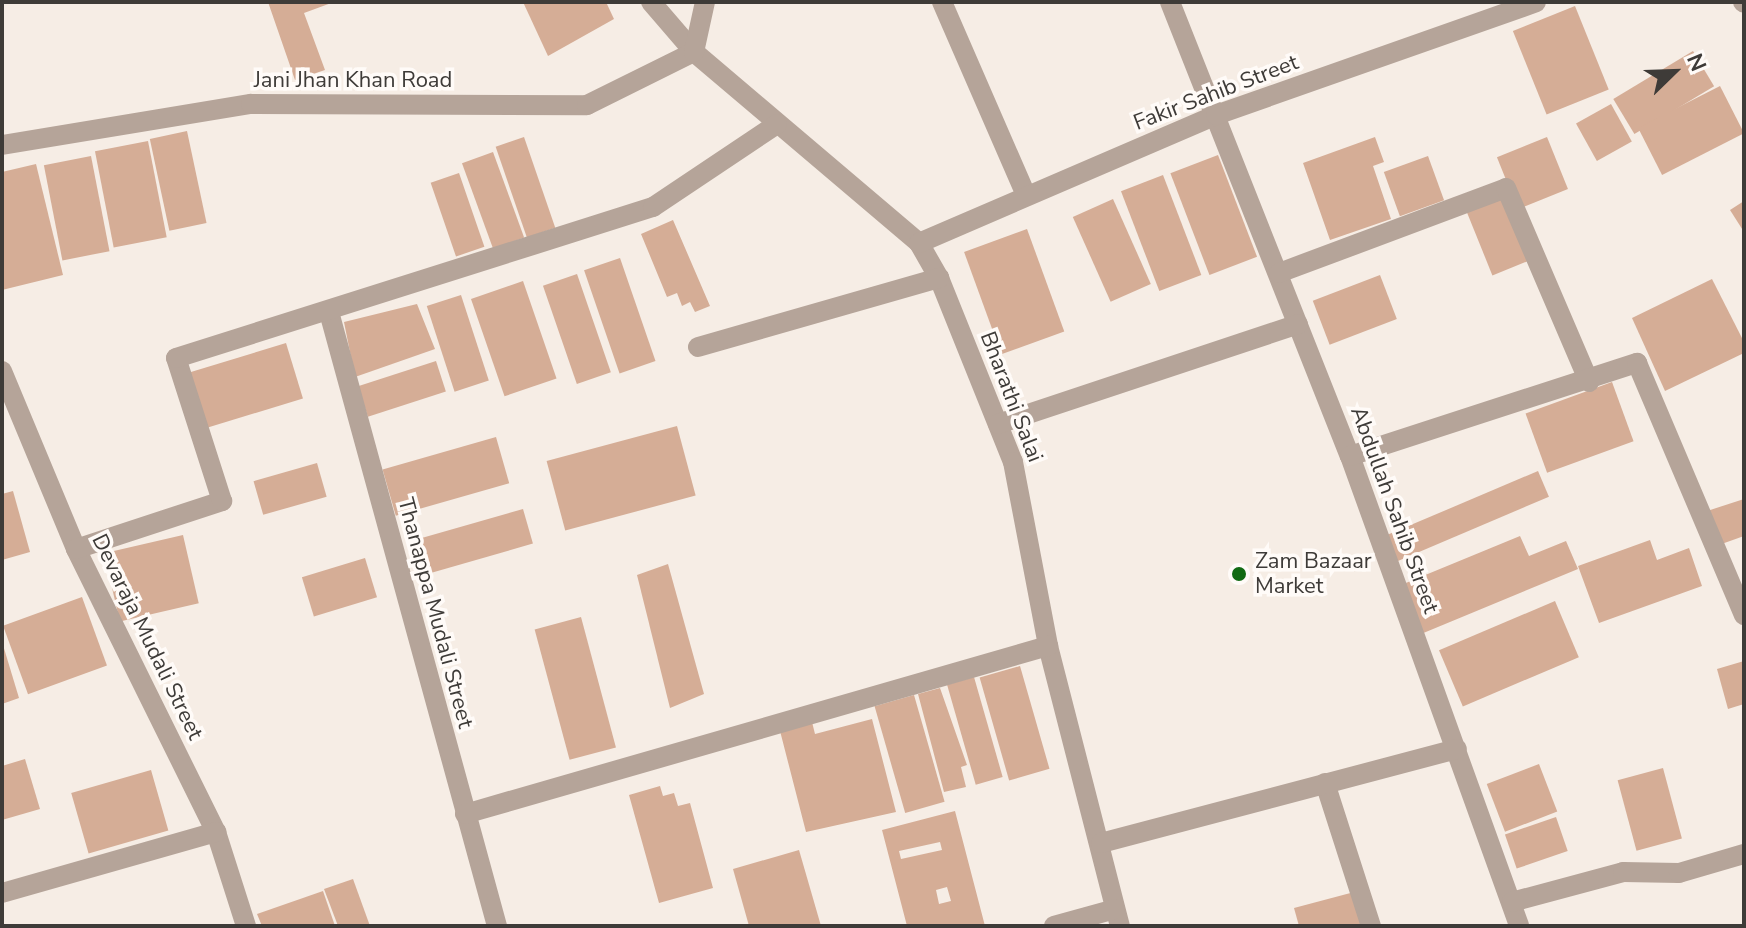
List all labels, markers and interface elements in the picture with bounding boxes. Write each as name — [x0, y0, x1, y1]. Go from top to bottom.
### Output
north arrow — [1634, 32, 1714, 112]
street label: Fakir Sahib Street — [1130, 49, 1302, 137]
text: N — [1679, 49, 1713, 76]
street label: Jani Jhan Khan Road — [254, 68, 452, 94]
street label: Bharathi Salai — [974, 328, 1048, 466]
street label: Abdullah Sahib Street — [1344, 403, 1444, 617]
street label: Thanappa Mudali Street — [392, 495, 478, 731]
street label: Devaraja Mudali Street — [86, 530, 208, 744]
place label: Zam Bazaar Market — [1255, 548, 1372, 600]
marker: Zam Bazaar Market — [1230, 565, 1248, 583]

